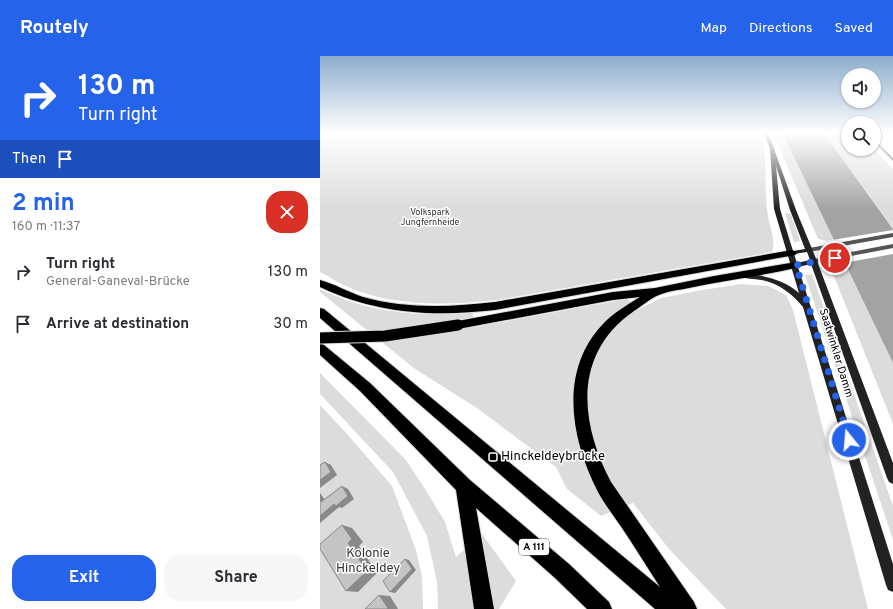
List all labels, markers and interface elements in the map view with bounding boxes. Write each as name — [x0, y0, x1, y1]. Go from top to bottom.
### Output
text: Routely — [20, 16, 89, 40]
text: Map — [701, 20, 727, 37]
text: Directions — [749, 20, 813, 37]
text: Saved — [835, 20, 873, 37]
map controls — [841, 68, 881, 156]
button: sound — [841, 68, 881, 108]
text: 130 m — [78, 69, 156, 105]
icon: right — [12, 72, 64, 124]
text: Turn right — [78, 104, 158, 127]
button: search — [841, 116, 881, 156]
icon: arrive — [54, 148, 76, 170]
text: Then — [12, 150, 46, 169]
text: 2 min — [12, 189, 75, 219]
button: close — [266, 191, 308, 233]
park label: Volkspark Jungfernheide — [401, 207, 460, 228]
text: 160 m · 11:37 — [12, 219, 80, 235]
pin — [818, 241, 852, 275]
icon: arrive — [824, 247, 846, 269]
text: Turn right — [46, 255, 115, 274]
icon: right — [12, 261, 34, 283]
text: 130 m — [268, 263, 308, 282]
text: General-Ganeval-Brücke — [46, 274, 190, 290]
street label: Saatwinkler Damm — [816, 307, 856, 399]
icon: arrive — [12, 313, 34, 335]
text: Arrive at destination — [46, 315, 189, 334]
text: 30 m — [273, 315, 308, 334]
position arrow — [828, 419, 870, 461]
place label: Hinckeldeybrücke — [501, 449, 605, 465]
marker: Hinckeldeybrücke — [488, 452, 498, 462]
road number: A 111 — [519, 539, 549, 555]
park label: Kolonie Hinckeldey — [336, 546, 400, 577]
button: Exit — [12, 555, 156, 601]
button: Share — [164, 555, 308, 601]

